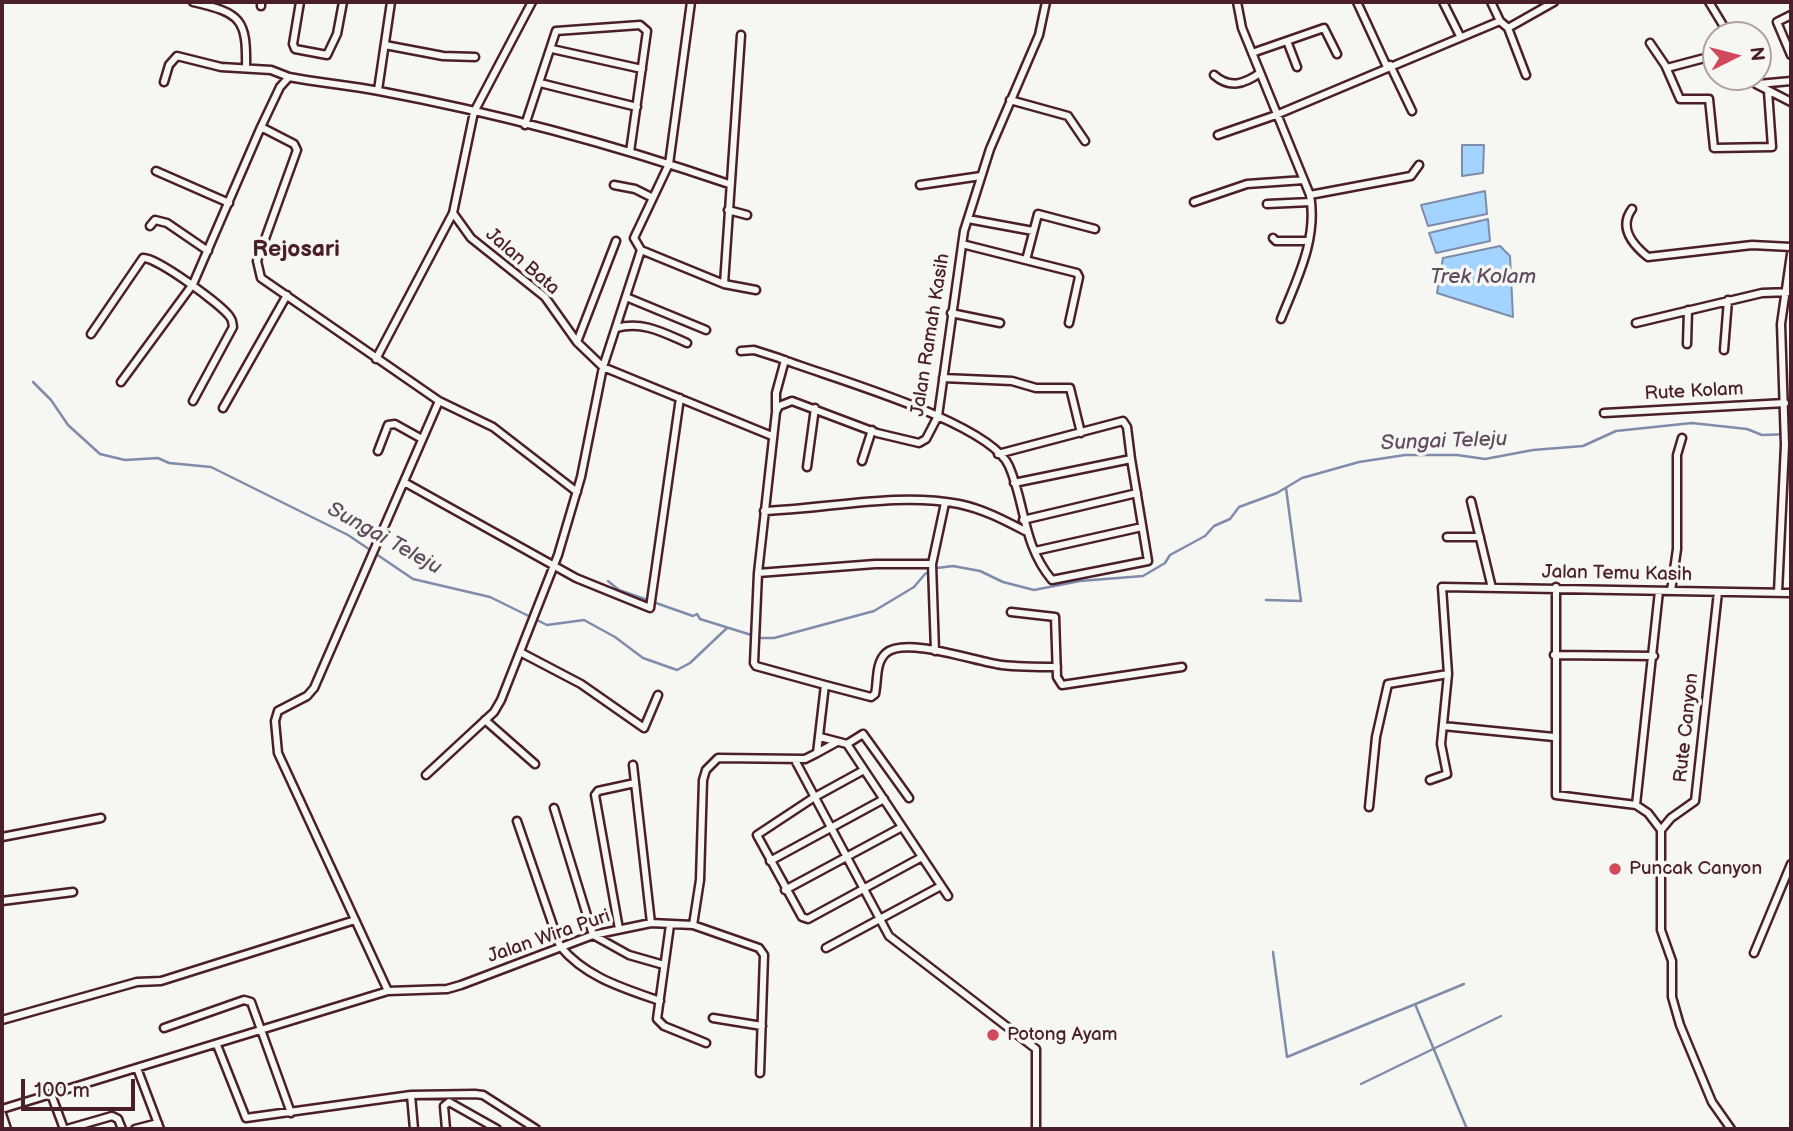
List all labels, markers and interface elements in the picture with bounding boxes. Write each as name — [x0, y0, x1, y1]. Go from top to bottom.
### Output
north arrow — [1702, 21, 1772, 91]
text: N — [1744, 46, 1769, 62]
street label: Jalan Bata — [480, 224, 564, 300]
district label: Rejosari — [252, 236, 340, 264]
street label: Jalan Ramah Kasih — [907, 252, 955, 418]
water label: Trek Kolam — [1430, 265, 1536, 291]
street label: Rute Kolam — [1644, 378, 1744, 406]
water label: Sungai Teleju — [1380, 427, 1508, 457]
water label: Sungai Teleju — [322, 497, 446, 581]
street label: Jalan Temu Kasih — [1542, 561, 1692, 587]
street label: Rute Canyon — [1670, 672, 1704, 784]
place label: Puncak Canyon — [1629, 858, 1762, 880]
marker: Puncak Canyon — [1607, 861, 1623, 877]
street label: Jalan Wira Puri — [485, 905, 613, 969]
place label: Potong Ayam — [1007, 1024, 1117, 1046]
marker: Potong Ayam — [985, 1027, 1001, 1043]
scale bar — [24, 1064, 138, 1108]
text: 100 m — [34, 1078, 90, 1103]

